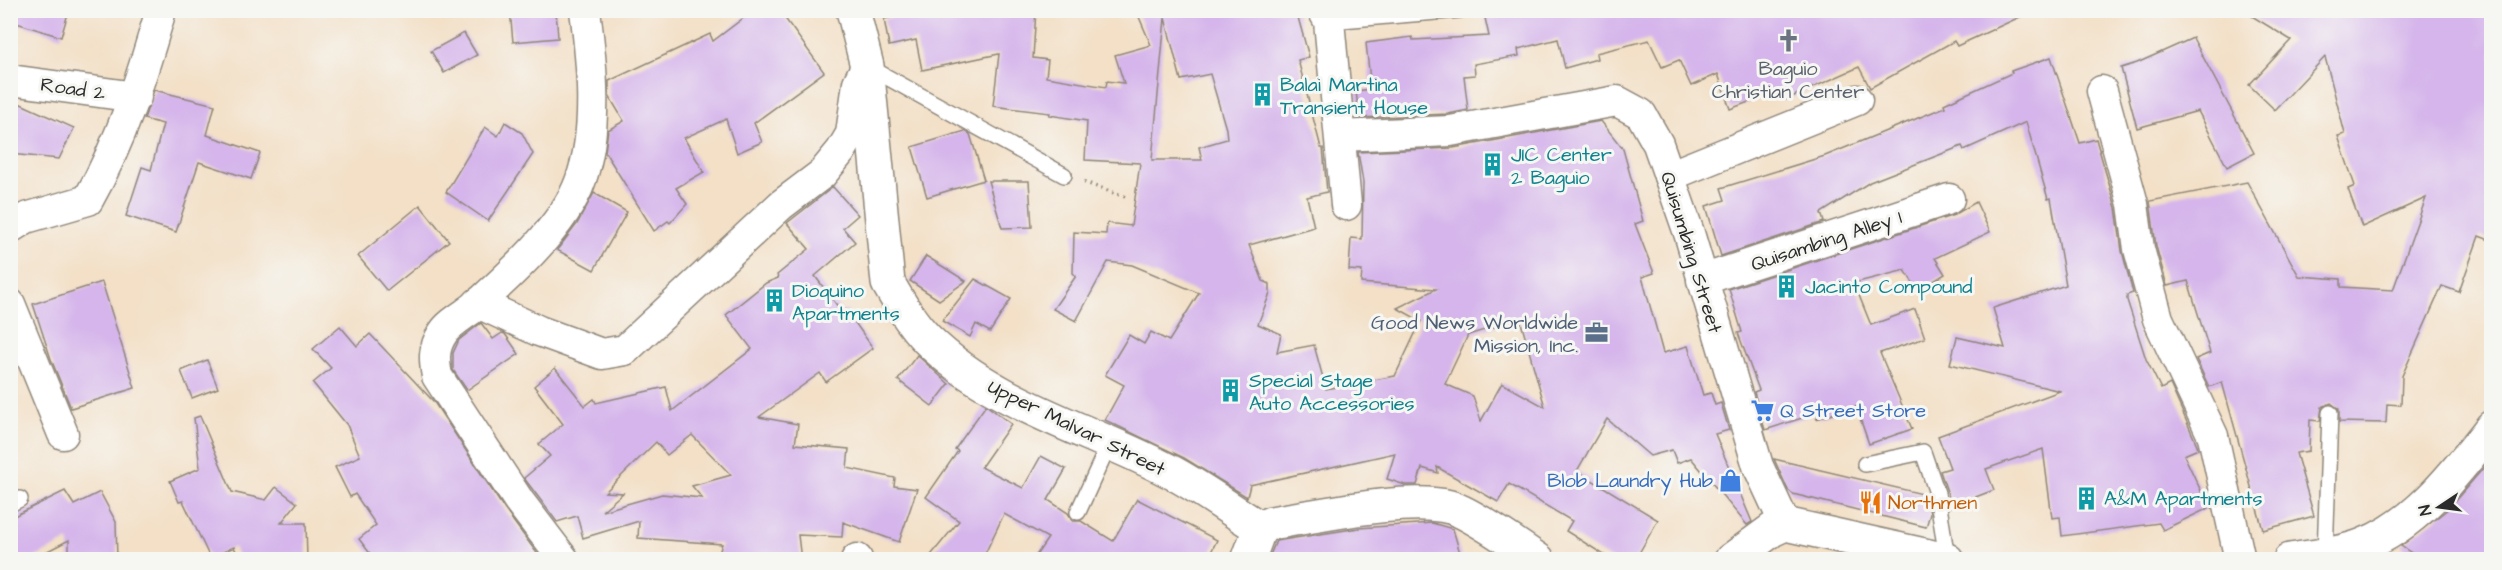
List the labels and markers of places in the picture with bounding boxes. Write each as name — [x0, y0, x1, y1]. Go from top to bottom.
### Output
church icon: Baguio Christian Center — [1775, 28, 1801, 54]
place label: Baguio Christian Center — [1712, 55, 1864, 106]
place label: Balai Martina Transient House — [1280, 71, 1428, 122]
building icon: Balai Martina Transient House — [1249, 82, 1275, 108]
place label: JIC Center 2 Baguio — [1511, 141, 1612, 193]
building icon: JIC Center 2 Baguio — [1480, 152, 1506, 178]
building icon: Jacinto Compound — [1774, 273, 1800, 299]
place label: Jacinto Compound — [1805, 273, 1973, 301]
place label: Dioquino Apartments — [792, 277, 900, 328]
building icon: Dioquino Apartments — [761, 288, 787, 314]
place label: Good News Worldwide Mission, Inc. — [1371, 309, 1578, 360]
office icon: Good News Worldwide Mission, Inc. — [1583, 320, 1609, 346]
place label: Special Stage Auto Accessories — [1249, 367, 1415, 418]
building icon: Special Stage Auto Accessories — [1218, 378, 1244, 404]
supermarket icon: Q Street Store — [1749, 397, 1775, 423]
place label: Q Street Store — [1780, 397, 1926, 425]
place label: Blob Laundry Hub — [1547, 467, 1713, 496]
shop icon: Blob Laundry Hub — [1718, 467, 1744, 493]
building icon: A&M Apartments — [2073, 485, 2099, 511]
place label: A&M Apartments — [2104, 485, 2263, 513]
restaurant icon: Northmen — [1857, 489, 1883, 515]
place label: Northmen — [1888, 489, 1977, 517]

